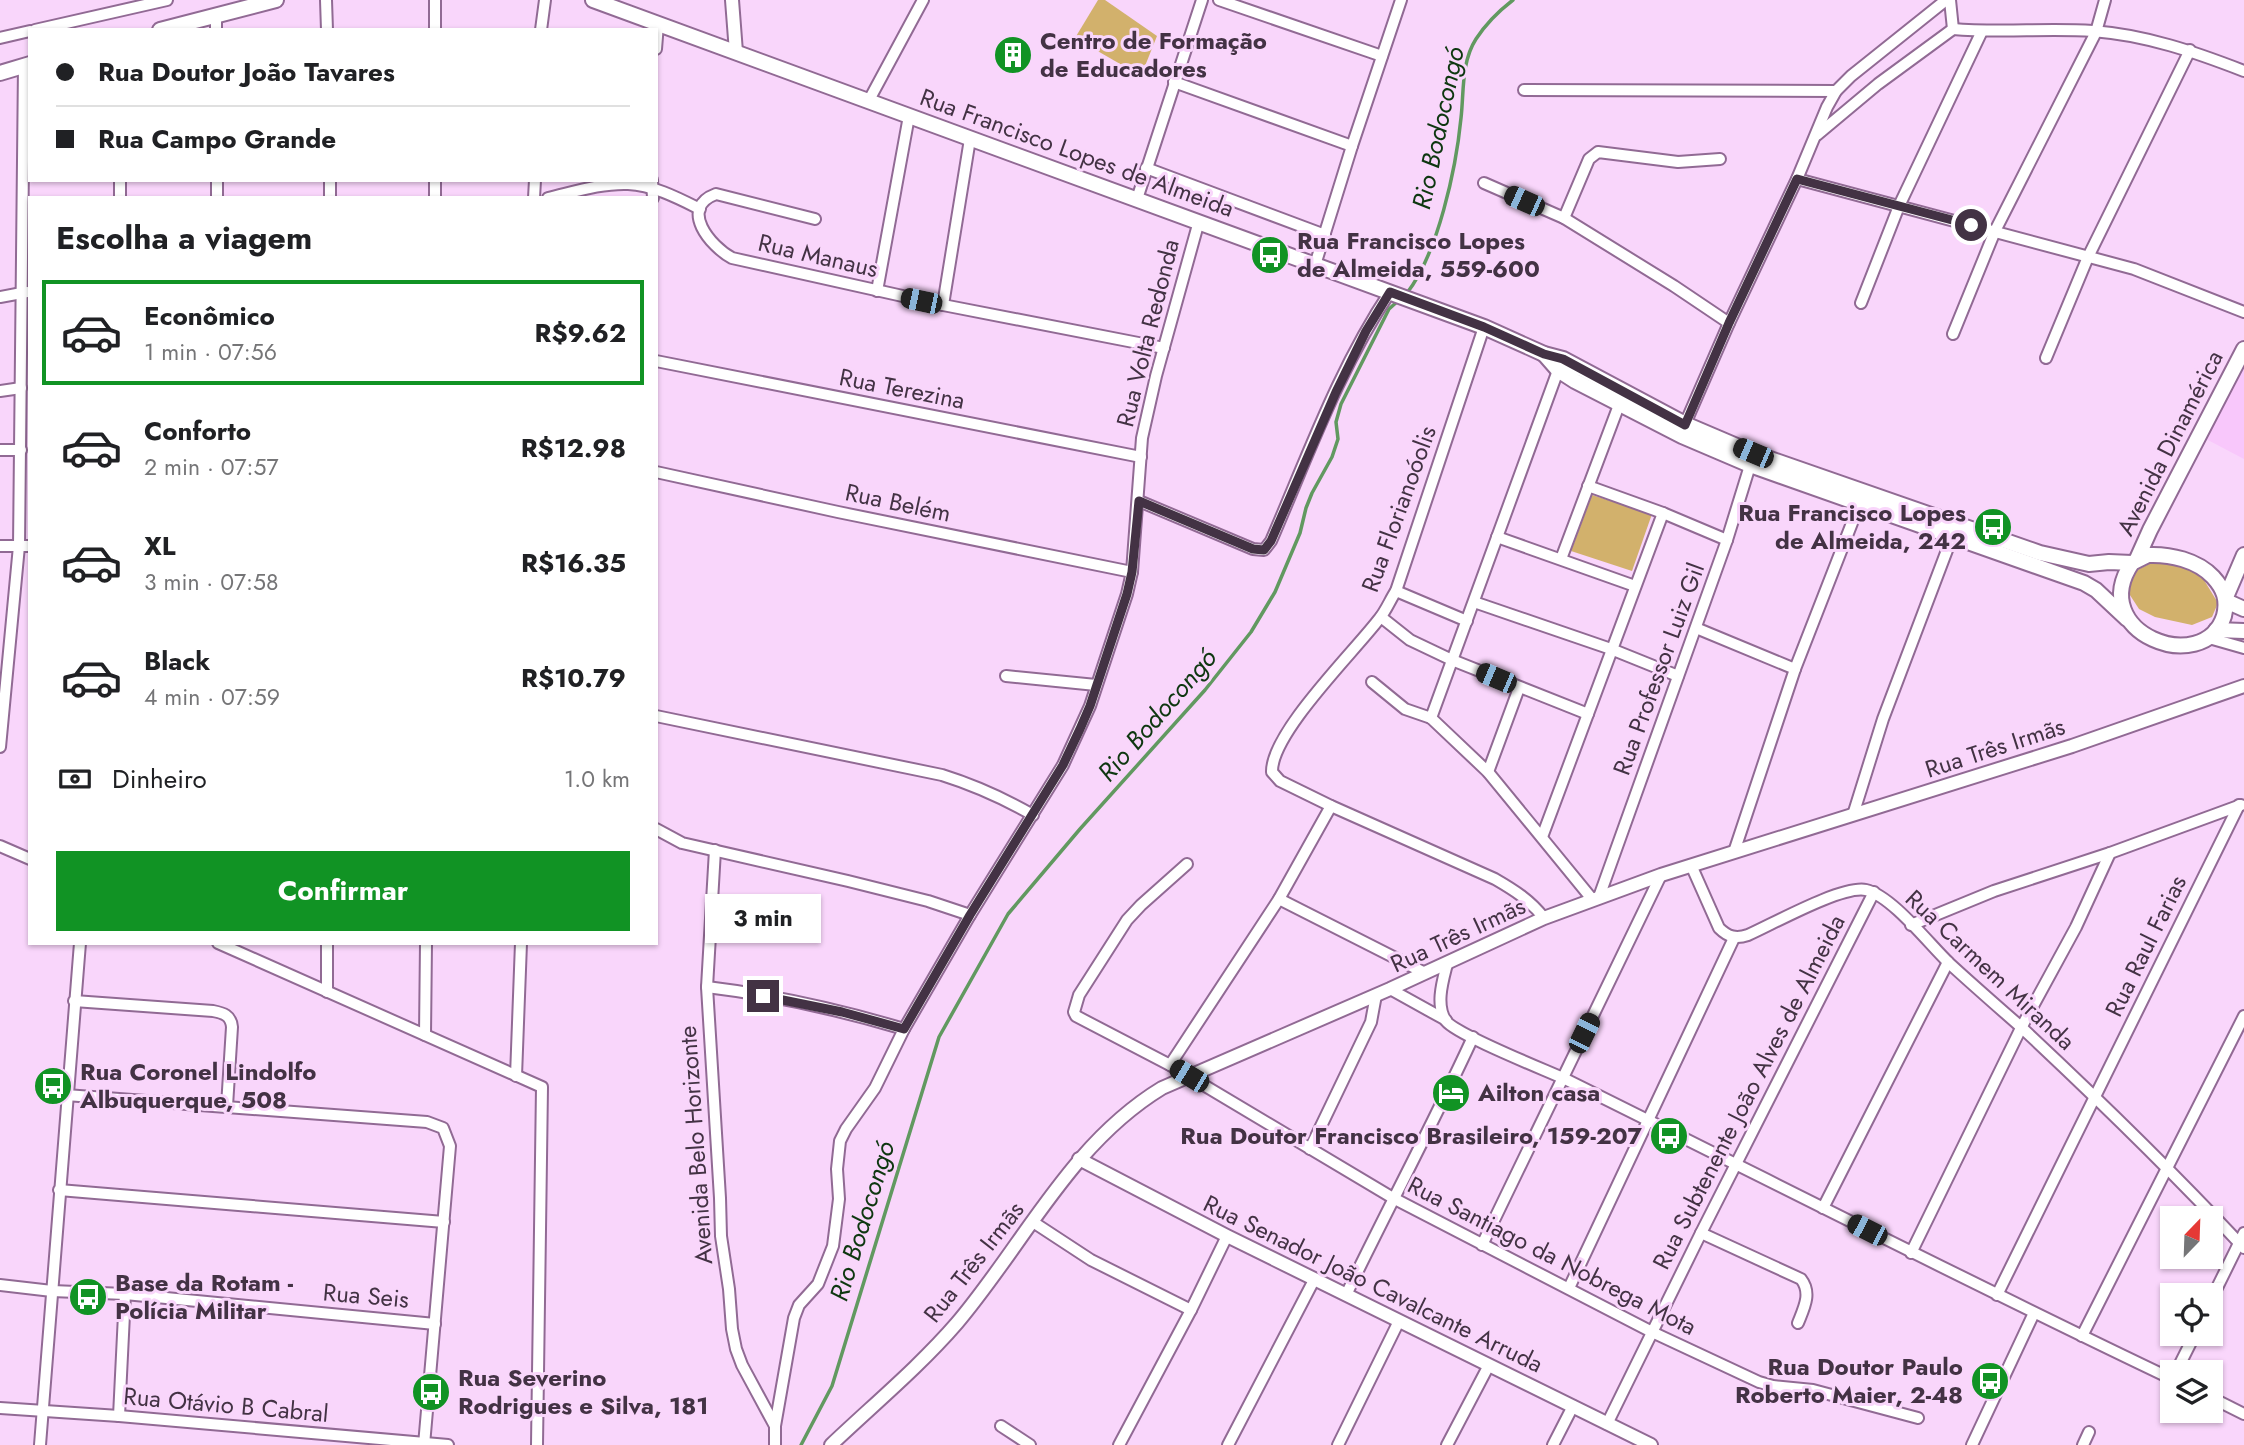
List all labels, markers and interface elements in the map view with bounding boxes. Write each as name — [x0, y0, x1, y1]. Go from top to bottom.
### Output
place label: Centro de Formação de Educadores — [1040, 23, 1267, 86]
building icon: Centro de Formação de Educadores — [992, 34, 1034, 76]
water label: Rio Bodocongó — [1402, 43, 1474, 213]
text: Rua Doutor João Tavares — [98, 53, 395, 91]
street label: Rua Francisco Lopes de Almeida — [915, 79, 1239, 226]
text: Rua Campo Grande — [98, 120, 336, 158]
car — [1501, 183, 1548, 219]
route start — [1955, 209, 1987, 241]
text: Escolha a viagem — [56, 215, 312, 261]
place label: Rua Francisco Lopes de Almeida, 559-600 — [1297, 223, 1540, 286]
street label: Rua Manaus — [755, 225, 882, 286]
bus stop icon: Rua Francisco Lopes de Almeida, 559-600 — [1249, 234, 1291, 276]
street label: Rua Volta Redonda — [1107, 235, 1188, 430]
car — [899, 286, 944, 316]
text: Econômico — [144, 297, 275, 335]
icon: car — [60, 301, 123, 364]
text: R$9.62 — [535, 314, 626, 352]
text: 1 min · 07:56 — [144, 335, 277, 369]
street label: Avenida Dinamérica — [2108, 344, 2231, 541]
street label: Rua Terezina — [836, 359, 968, 418]
text: Conforto — [144, 412, 251, 450]
icon: car — [60, 416, 123, 479]
street label: Rua Florianoóolis — [1352, 421, 1445, 597]
text: R$12.98 — [521, 429, 626, 467]
car — [1730, 435, 1777, 471]
text: 2 min · 07:57 — [144, 450, 279, 484]
street label: Rua Belém — [842, 474, 954, 531]
place label: Rua Francisco Lopes de Almeida, 242 — [1738, 495, 1966, 558]
bus stop icon: Rua Francisco Lopes de Almeida, 242 — [1972, 506, 2014, 548]
text: XL — [144, 527, 176, 565]
icon: car — [60, 531, 123, 594]
text: R$16.35 — [521, 544, 626, 582]
street label: Rua Professor Luiz Gil — [1604, 558, 1713, 780]
text: 3 min · 07:58 — [144, 565, 278, 599]
water label: Rio Bodocongó — [1088, 640, 1226, 790]
text: Black — [144, 642, 210, 680]
icon: car — [60, 646, 123, 709]
text: R$10.79 — [521, 659, 626, 697]
car — [1473, 660, 1520, 696]
text: 4 min · 07:59 — [144, 680, 280, 714]
street label: Rua Três Irmãs — [1920, 708, 2069, 787]
icon: cash — [56, 760, 94, 798]
text: Dinheiro — [112, 760, 207, 798]
text: 1.0 km — [564, 762, 630, 796]
button: Confirmar — [56, 851, 630, 931]
street label: Rua Raul Farias — [2096, 869, 2195, 1022]
street label: Rua Carmem Miranda — [1897, 881, 2083, 1058]
street label: Rua Três Irmãs — [1385, 888, 1531, 981]
callout: 3 min — [705, 894, 821, 944]
text: 3 min — [733, 901, 793, 935]
street label: Rua Subtenente João Alves de Almeida — [1644, 908, 1854, 1275]
route end — [747, 980, 779, 1012]
car — [1566, 1010, 1603, 1056]
street label: Avenida Belo Horizonte — [670, 1024, 721, 1266]
place label: Rua Coronel Lindolfo Albuquerque, 508 — [79, 1054, 316, 1117]
car — [1166, 1056, 1213, 1096]
bus stop icon: Rua Coronel Lindolfo Albuquerque, 508 — [32, 1065, 74, 1107]
hotel icon: Ailton casa — [1430, 1072, 1472, 1114]
place label: Ailton casa — [1477, 1075, 1600, 1110]
bus stop icon: Rua Doutor Francisco Brasileiro, 159-207 — [1648, 1115, 1690, 1157]
place label: Rua Doutor Francisco Brasileiro, 159-207 — [1180, 1118, 1643, 1153]
water label: Rio Bodocongó — [820, 1136, 904, 1306]
street label: Rua Santiago da Nobrega Mota — [1402, 1167, 1703, 1344]
street label: Rua Senador João Cavalcante Arruda — [1197, 1186, 1549, 1381]
street label: Rua Três Irmãs — [915, 1194, 1032, 1330]
north arrow — [2160, 1206, 2222, 1269]
map controls — [2160, 1206, 2223, 1423]
car — [1844, 1211, 1891, 1249]
place label: Base da Rotam - Polícia Militar — [115, 1265, 294, 1328]
street label: Rua Seis — [322, 1274, 411, 1317]
bus stop icon: Base da Rotam - Polícia Militar — [67, 1276, 109, 1318]
button: locate — [2160, 1283, 2223, 1346]
place label: Rua Doutor Paulo Roberto Maier, 2-48 — [1735, 1349, 1963, 1412]
place label: Rua Severino Rodrigues e Silva, 181 — [458, 1360, 708, 1423]
bus stop icon: Rua Doutor Paulo Roberto Maier, 2-48 — [1969, 1360, 2011, 1402]
button: layers — [2160, 1360, 2223, 1423]
bus stop icon: Rua Severino Rodrigues e Silva, 181 — [410, 1371, 452, 1413]
street label: Rua Otávio B Cabral — [122, 1378, 330, 1431]

